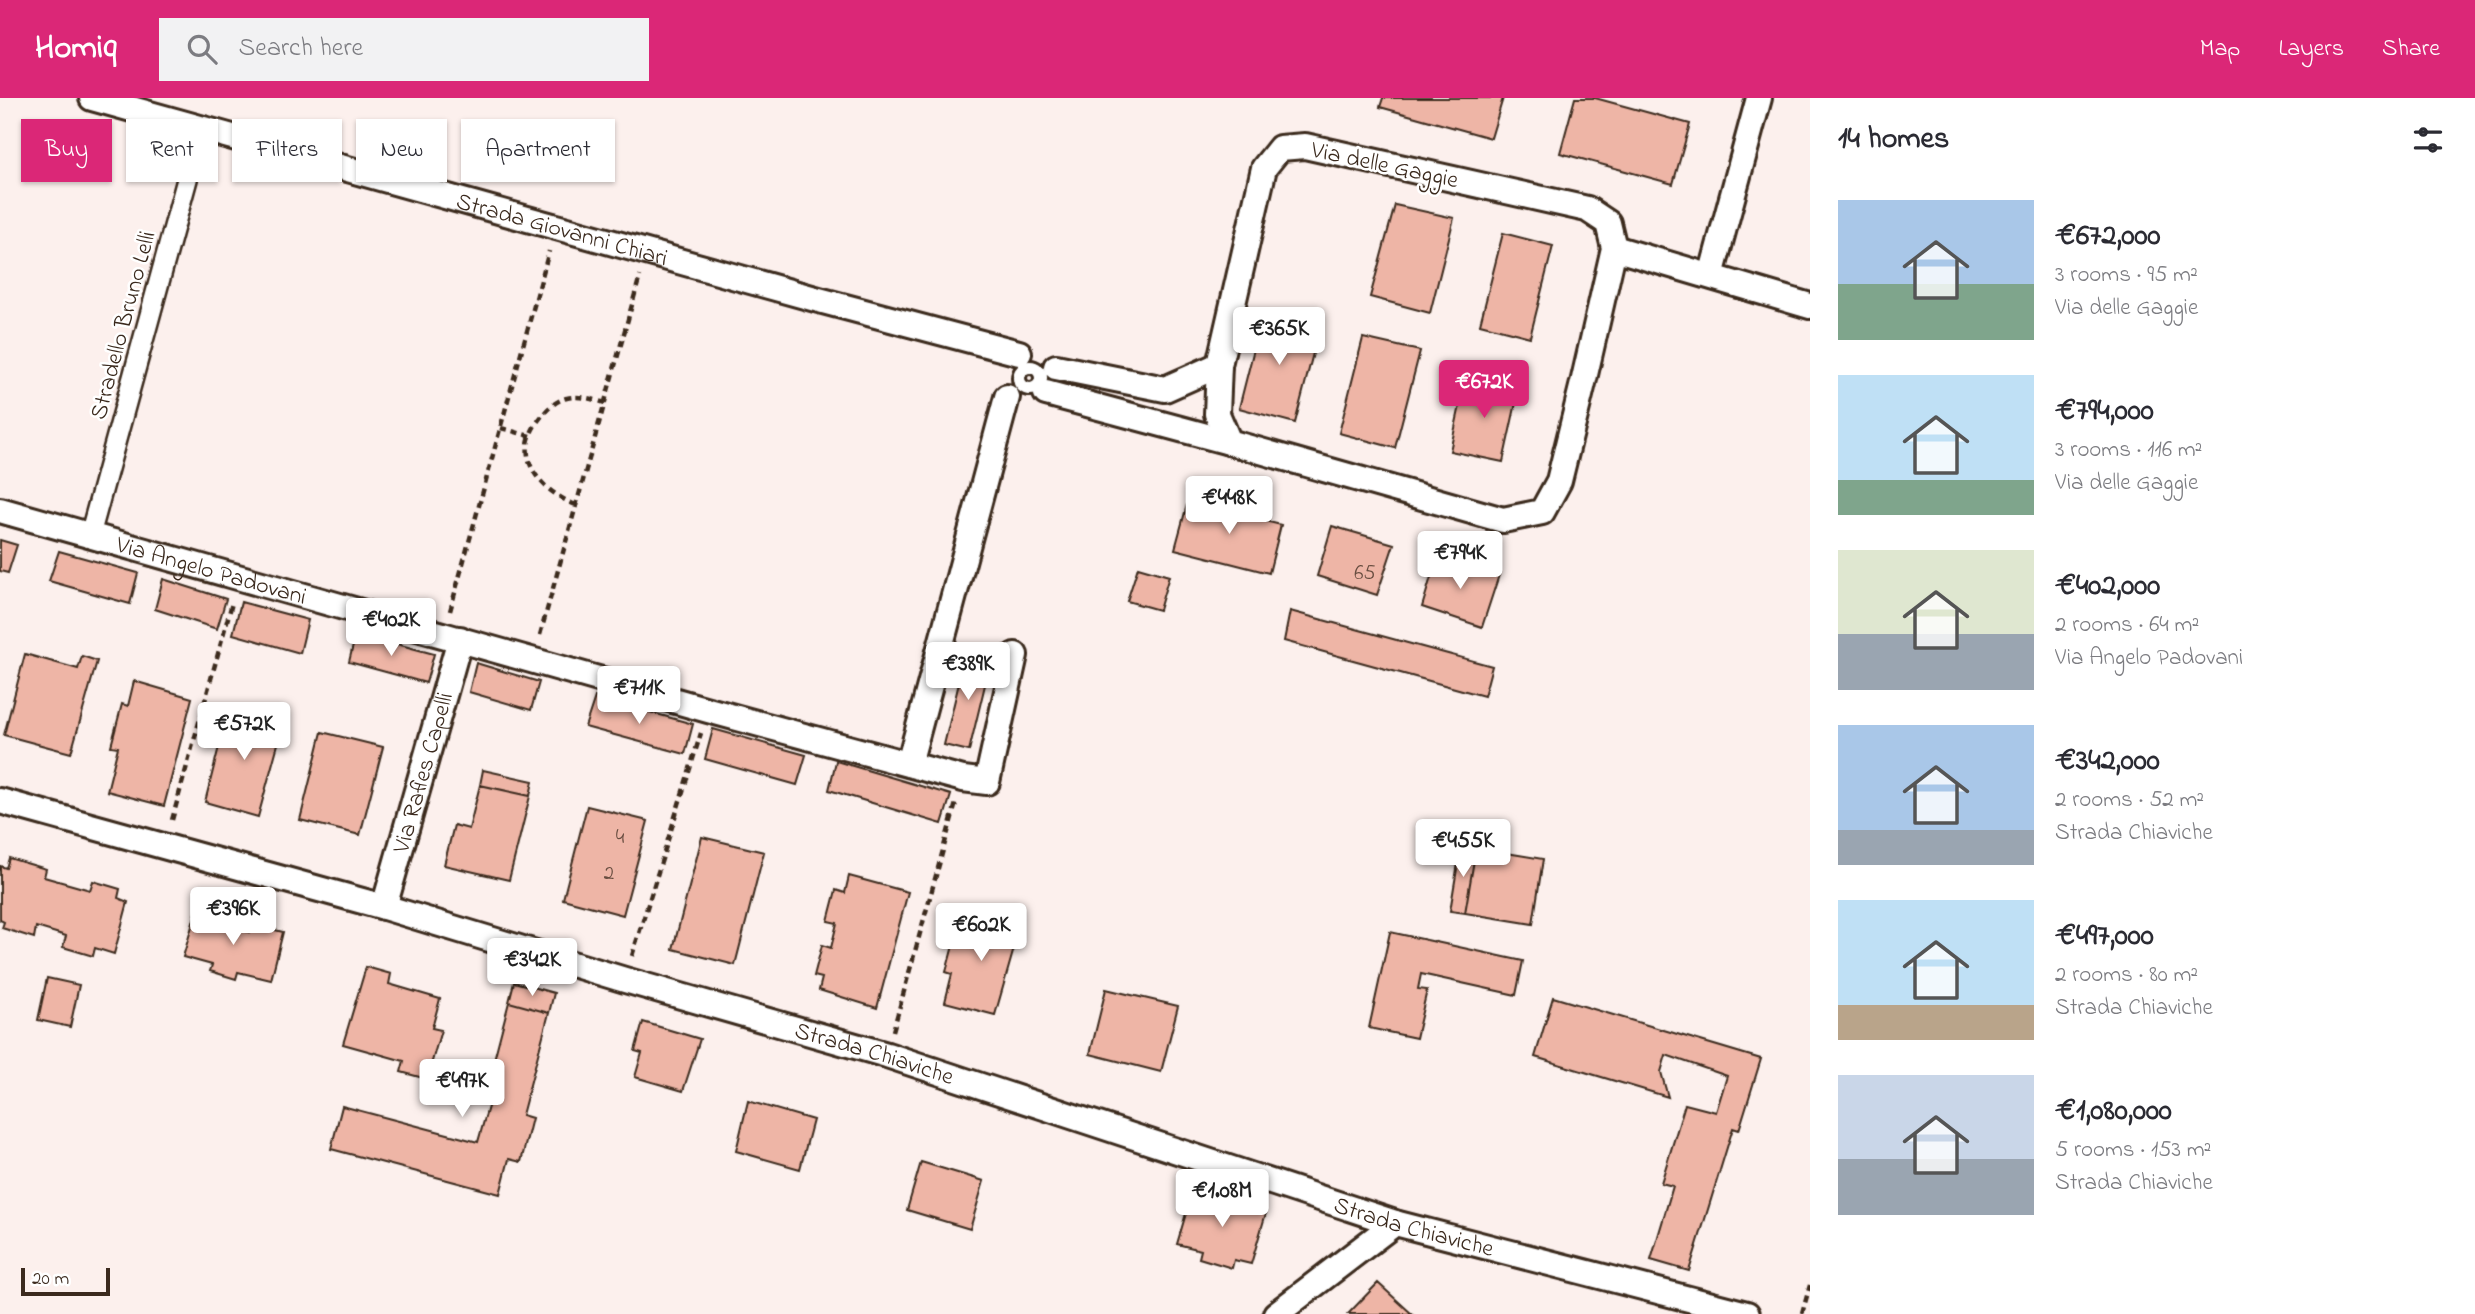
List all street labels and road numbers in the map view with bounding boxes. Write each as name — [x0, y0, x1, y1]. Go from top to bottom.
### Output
street label: Via delle Gaggie — [1307, 134, 1461, 199]
street label: Strada Giovanni Chiari — [452, 185, 671, 277]
street label: Stradello Bruno Lelli — [82, 227, 166, 424]
street label: Via Angelo Padovani — [111, 528, 310, 616]
street label: Via Rafles Capelli — [385, 689, 464, 858]
street label: Strada Chiaviche — [790, 1014, 958, 1096]
street label: Strada Chiaviche — [1329, 1189, 1497, 1268]

